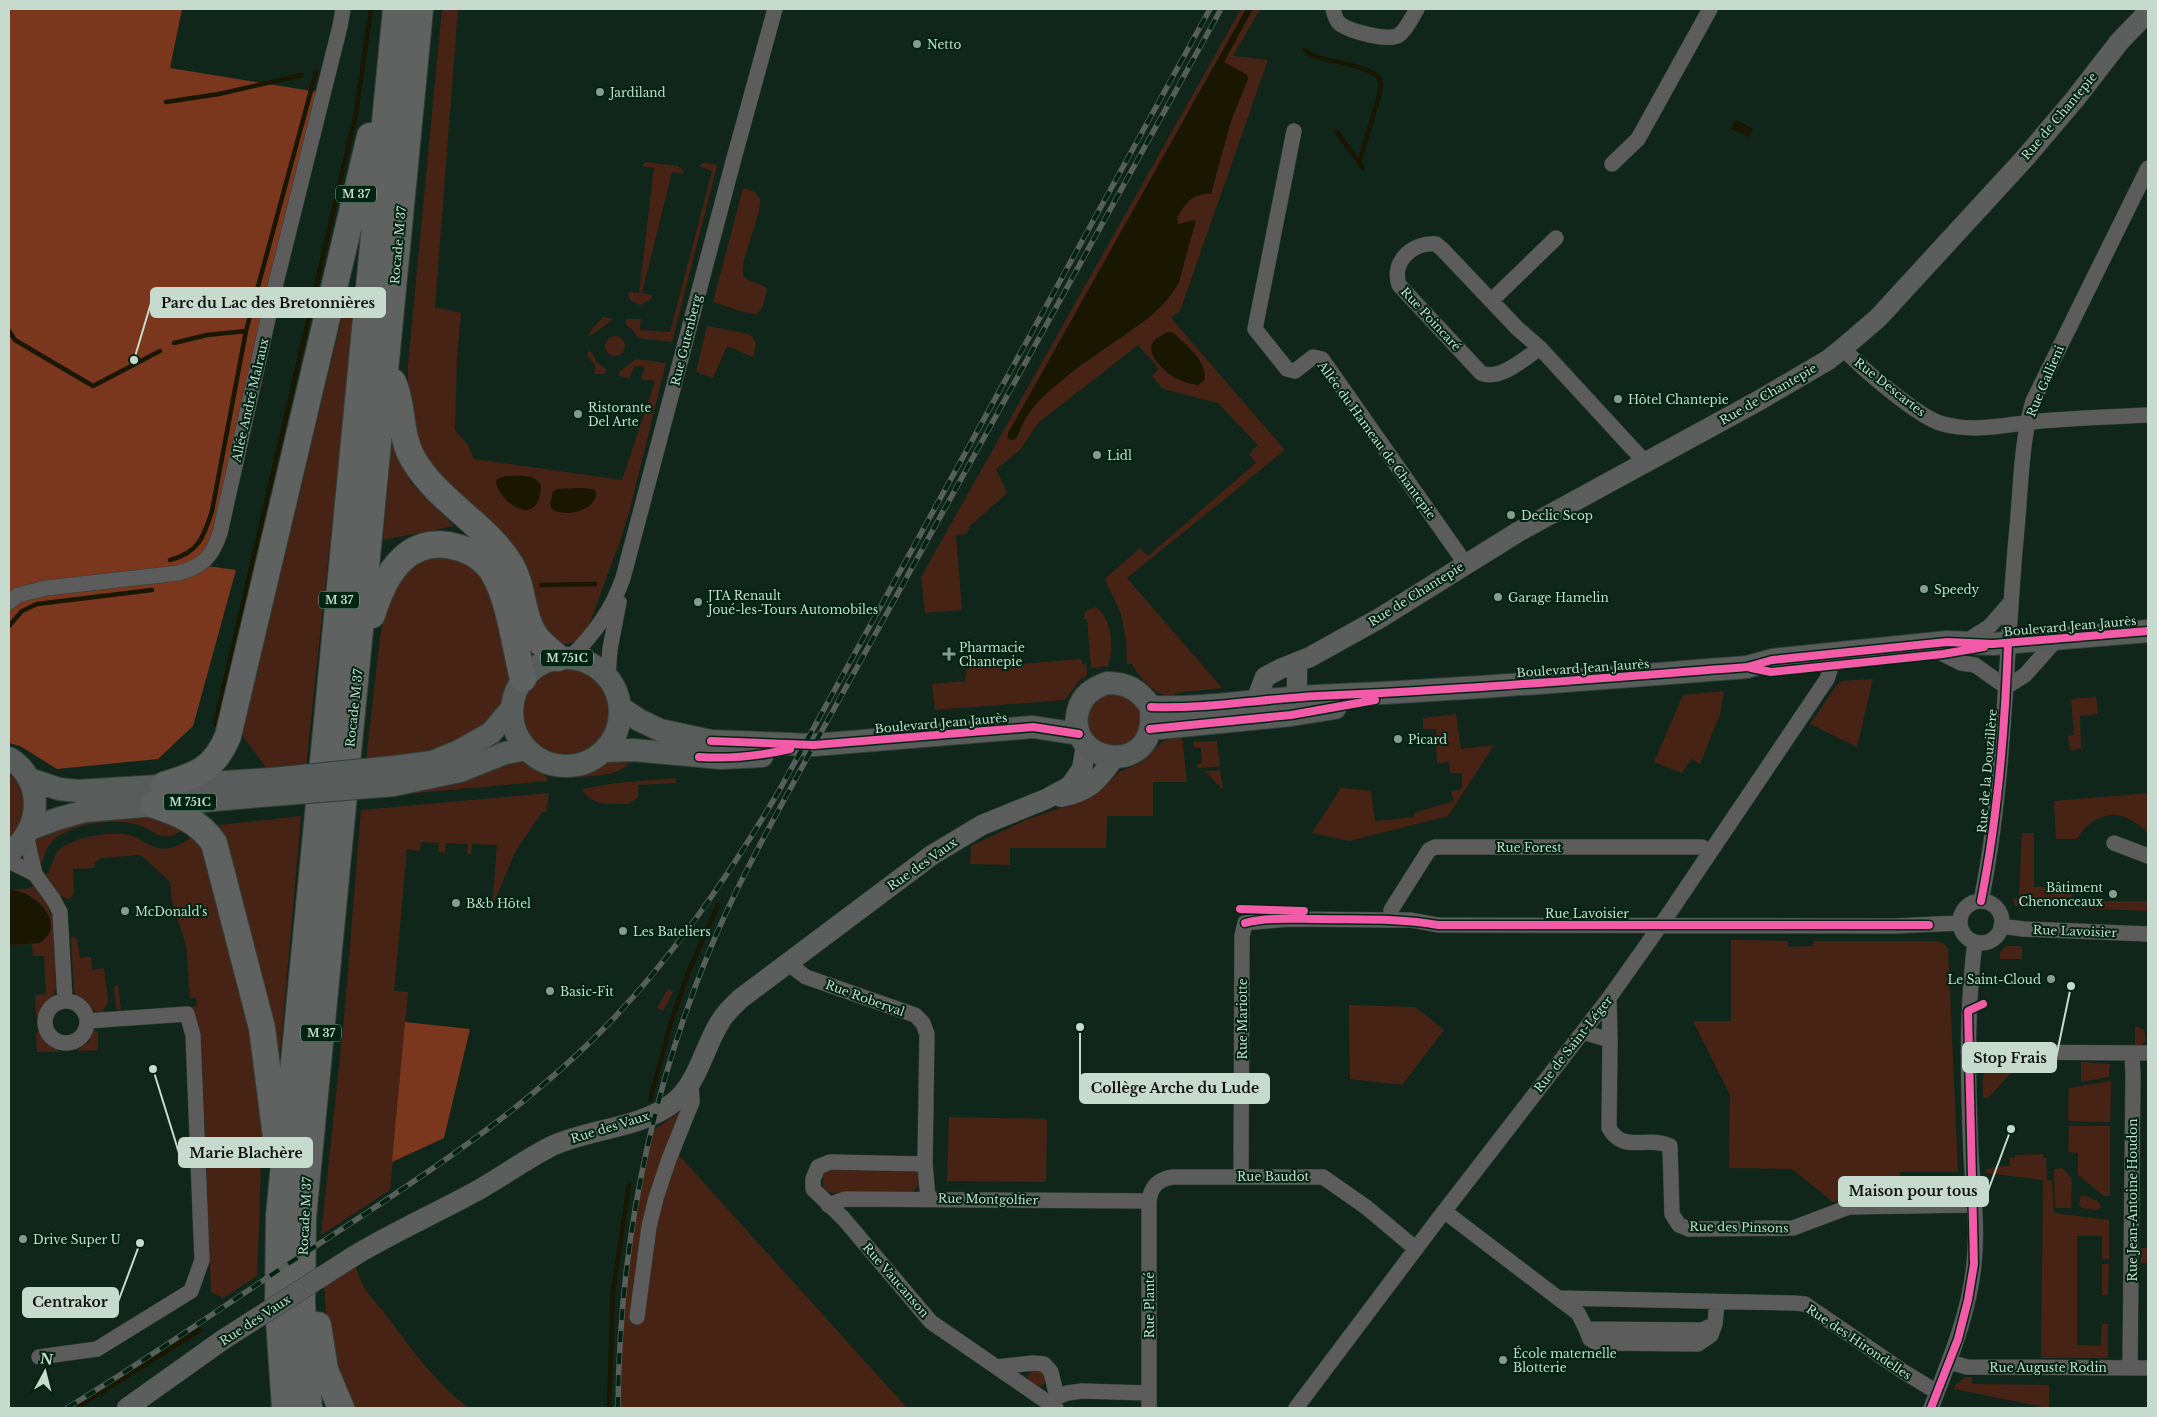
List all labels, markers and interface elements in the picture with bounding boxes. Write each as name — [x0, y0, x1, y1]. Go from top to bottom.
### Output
place label: Netto — [927, 37, 961, 52]
marker: Netto — [911, 38, 923, 50]
street label: Rue de Chantepie — [2018, 69, 2100, 163]
place label: Jardiland — [608, 85, 666, 100]
marker: Jardiland — [594, 86, 606, 98]
road number: M 37 — [336, 185, 376, 202]
street label: Rocade M 37 — [387, 204, 409, 285]
street label: Rue Poincaré — [1398, 284, 1464, 354]
callout: Parc du Lac des Bretonnières — [151, 288, 385, 317]
street label: Rue Gutenberg — [667, 292, 705, 387]
text: Parc du Lac des Bretonnières — [161, 294, 376, 312]
street label: Allée André Malraux — [228, 336, 272, 464]
street label: Rue Gallieni — [2023, 343, 2067, 419]
street label: Rue Descartes — [1851, 354, 1929, 420]
street label: Allée du Hameau de Chantepie — [1314, 357, 1439, 522]
street label: Rue de Chantepie — [1717, 360, 1819, 428]
place label: Hôtel Chantepie — [1628, 392, 1729, 407]
marker: Hôtel Chantepie — [1612, 393, 1624, 405]
place label: Ristorante Del Arte — [588, 400, 652, 429]
marker: Ristorante Del Arte — [572, 408, 584, 420]
place label: Lidl — [1107, 448, 1132, 463]
marker: Lidl — [1091, 449, 1103, 461]
place label: Declic Scop — [1521, 508, 1593, 523]
marker: Declic Scop — [1505, 509, 1517, 521]
street label: Rue de Chantepie — [1366, 559, 1467, 629]
place label: Speedy — [1934, 582, 1980, 597]
marker: Speedy — [1918, 583, 1930, 595]
place label: JTA Renault Joué-les-Tours Automobiles — [706, 588, 878, 617]
place label: Garage Hamelin — [1508, 590, 1609, 605]
marker: Garage Hamelin — [1492, 591, 1504, 603]
road number: M 37 — [319, 592, 359, 608]
marker: JTA Renault Joué-les-Tours Automobiles — [692, 596, 704, 608]
street label: Boulevard Jean Jaurès — [2003, 613, 2137, 639]
place label: Pharmacie Chantepie — [959, 640, 1025, 669]
marker: Pharmacie Chantepie — [943, 648, 955, 660]
road number: M 751C — [541, 650, 593, 666]
street label: Boulevard Jean Jaurès — [1516, 656, 1650, 680]
street label: Rocade M 37 — [342, 667, 366, 748]
street label: Rue de la Douzillère — [1974, 708, 2000, 834]
street label: Boulevard Jean Jaurès — [874, 710, 1008, 736]
place label: Picard — [1408, 732, 1447, 747]
marker: Picard — [1392, 733, 1404, 745]
road number: M 751C — [164, 794, 216, 810]
street label: Rue des Vaux — [884, 834, 960, 894]
street label: Rue Forest — [1496, 840, 1562, 855]
place label: Bâtiment Chenonceaux — [2019, 880, 2104, 909]
marker: Bâtiment Chenonceaux — [2107, 888, 2119, 900]
place label: B&b Hôtel — [466, 896, 531, 911]
marker: B&b Hôtel — [450, 897, 462, 909]
place label: McDonald's — [135, 904, 207, 919]
marker: McDonald's — [119, 905, 131, 917]
street label: Rue Lavoisier — [1545, 906, 1629, 921]
street label: Rue Lavoisier — [2033, 922, 2118, 940]
place label: Les Bateliers — [633, 924, 711, 939]
marker: Les Bateliers — [617, 925, 629, 937]
place label: Le Saint-Cloud — [1948, 972, 2041, 987]
marker: Le Saint-Cloud — [2045, 973, 2057, 985]
street label: Rue Roberval — [823, 977, 907, 1019]
street label: Rue Mariotte — [1235, 978, 1250, 1060]
place label: Basic-Fit — [560, 984, 614, 999]
marker: Basic-Fit — [544, 985, 556, 997]
street label: Rue de Saint-Léger — [1531, 993, 1615, 1095]
road number: M 37 — [301, 1024, 341, 1042]
callout: Stop Frais — [1963, 1043, 2056, 1072]
text: Stop Frais — [1973, 1049, 2047, 1067]
callout: Collège Arche du Lude — [1080, 1074, 1269, 1103]
text: Collège Arche du Lude — [1091, 1079, 1259, 1097]
street label: Rue des Vaux — [569, 1108, 652, 1146]
street label: Rue Jean-Antoine Houdon — [2125, 1119, 2140, 1281]
callout: Marie Blachère — [179, 1138, 312, 1167]
text: Marie Blachère — [189, 1144, 303, 1162]
street label: Rue Baudot — [1237, 1169, 1310, 1184]
street label: Rocade M 37 — [295, 1175, 315, 1256]
callout: Maison pour tous — [1839, 1177, 1988, 1206]
text: Maison pour tous — [1848, 1182, 1978, 1200]
street label: Rue Montgolfier — [938, 1191, 1039, 1207]
street label: Rue des Pinsons — [1689, 1219, 1789, 1235]
place label: Drive Super U — [33, 1232, 121, 1247]
marker: Drive Super U — [17, 1233, 29, 1245]
street label: Rue Vaucanson — [860, 1240, 932, 1320]
street label: Rue Planté — [1142, 1272, 1157, 1338]
callout: Centrakor — [23, 1288, 118, 1317]
street label: Rue des Vaux — [217, 1291, 294, 1348]
text: Centrakor — [32, 1293, 108, 1311]
street label: Rue des Hirondelles — [1804, 1301, 1914, 1383]
place label: École maternelle Blotterie — [1513, 1345, 1617, 1375]
north arrow — [20, 1347, 70, 1397]
text: N — [39, 1349, 54, 1369]
marker: École maternelle Blotterie — [1497, 1354, 1509, 1366]
street label: Rue Auguste Rodin — [1989, 1360, 2107, 1375]

